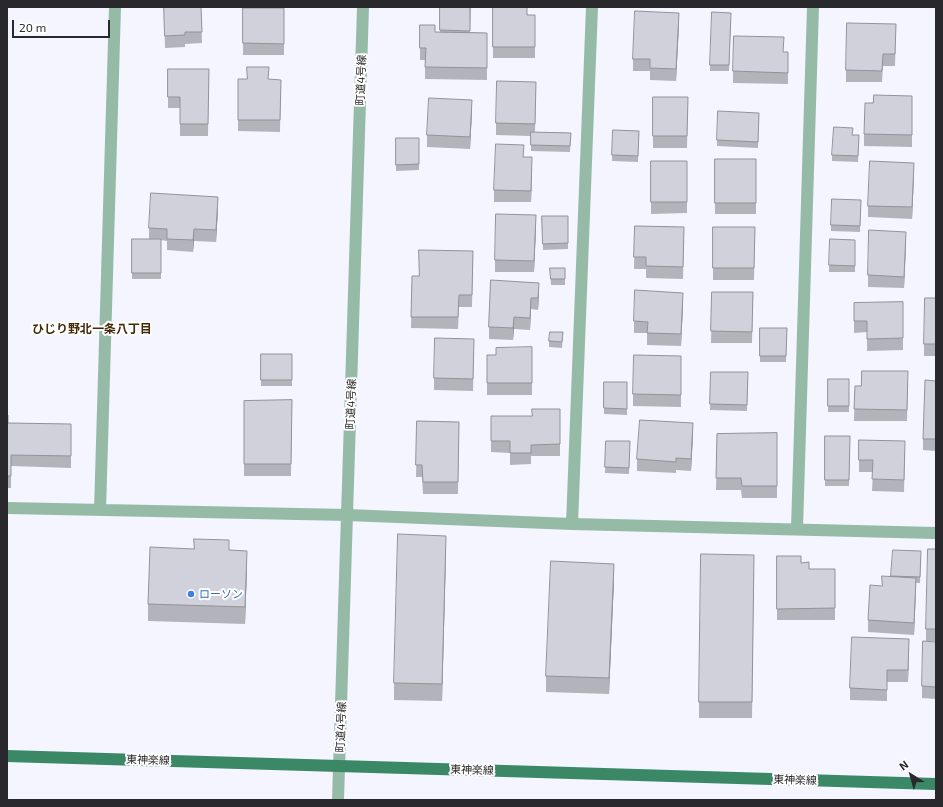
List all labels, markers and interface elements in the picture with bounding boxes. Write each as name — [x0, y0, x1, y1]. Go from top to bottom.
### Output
scale bar — [14, 12, 112, 38]
text: 20 m — [19, 20, 46, 34]
street label: 町道4号線 — [354, 54, 368, 106]
district label: ひじり野北一条八丁目 — [32, 322, 152, 336]
street label: 町道4号線 — [344, 378, 358, 430]
place label: ローソン — [199, 587, 243, 601]
marker: ローソン — [186, 589, 196, 599]
street label: 町道4号線 — [334, 701, 348, 753]
street label: 東神楽線 — [126, 753, 170, 767]
north arrow — [891, 755, 931, 795]
text: N — [896, 757, 911, 773]
street label: 東神楽線 — [450, 763, 494, 777]
street label: 東神楽線 — [773, 773, 817, 787]

